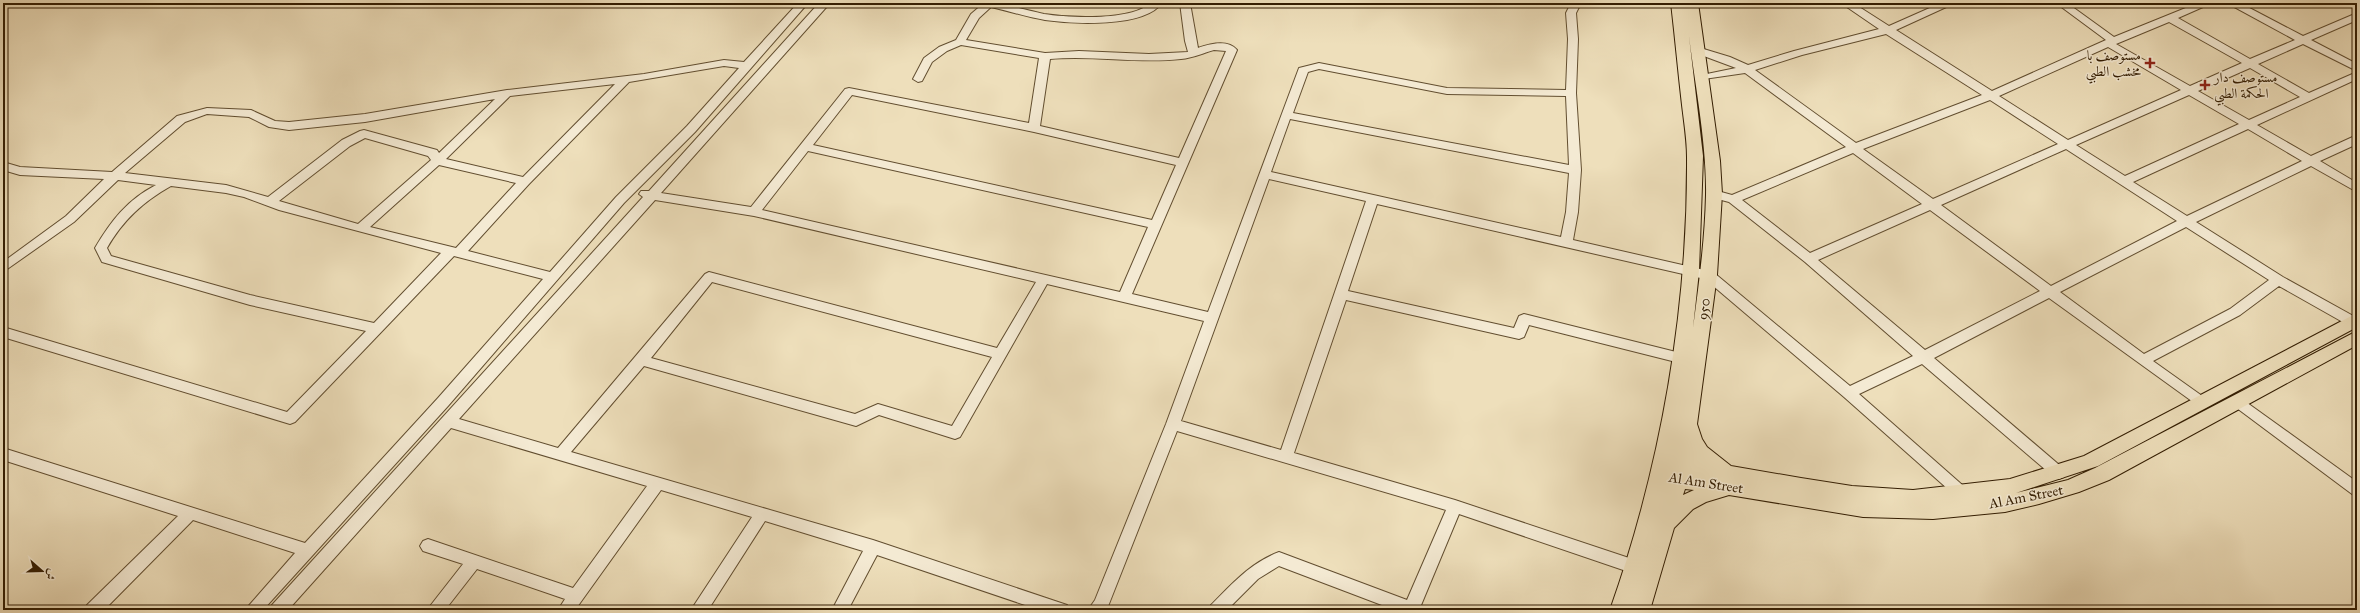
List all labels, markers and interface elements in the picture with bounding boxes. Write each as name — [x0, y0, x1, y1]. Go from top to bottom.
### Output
place label: مستوصف با مخشب الطبي — [2086, 47, 2142, 84]
marker: مستوصف با مخشب الطبي — [2144, 57, 2156, 69]
place label: مستوصف دار الحكمة الطبي — [2212, 69, 2277, 106]
marker: مستوصف دار الحكمة الطبي — [2199, 79, 2211, 91]
street label: 950 — [1694, 297, 1714, 321]
street label: Al Am Street — [1667, 469, 1745, 497]
street label: Al Am Street — [1986, 481, 2065, 513]
north arrow — [22, 551, 62, 591]
text: ش — [43, 567, 59, 582]

